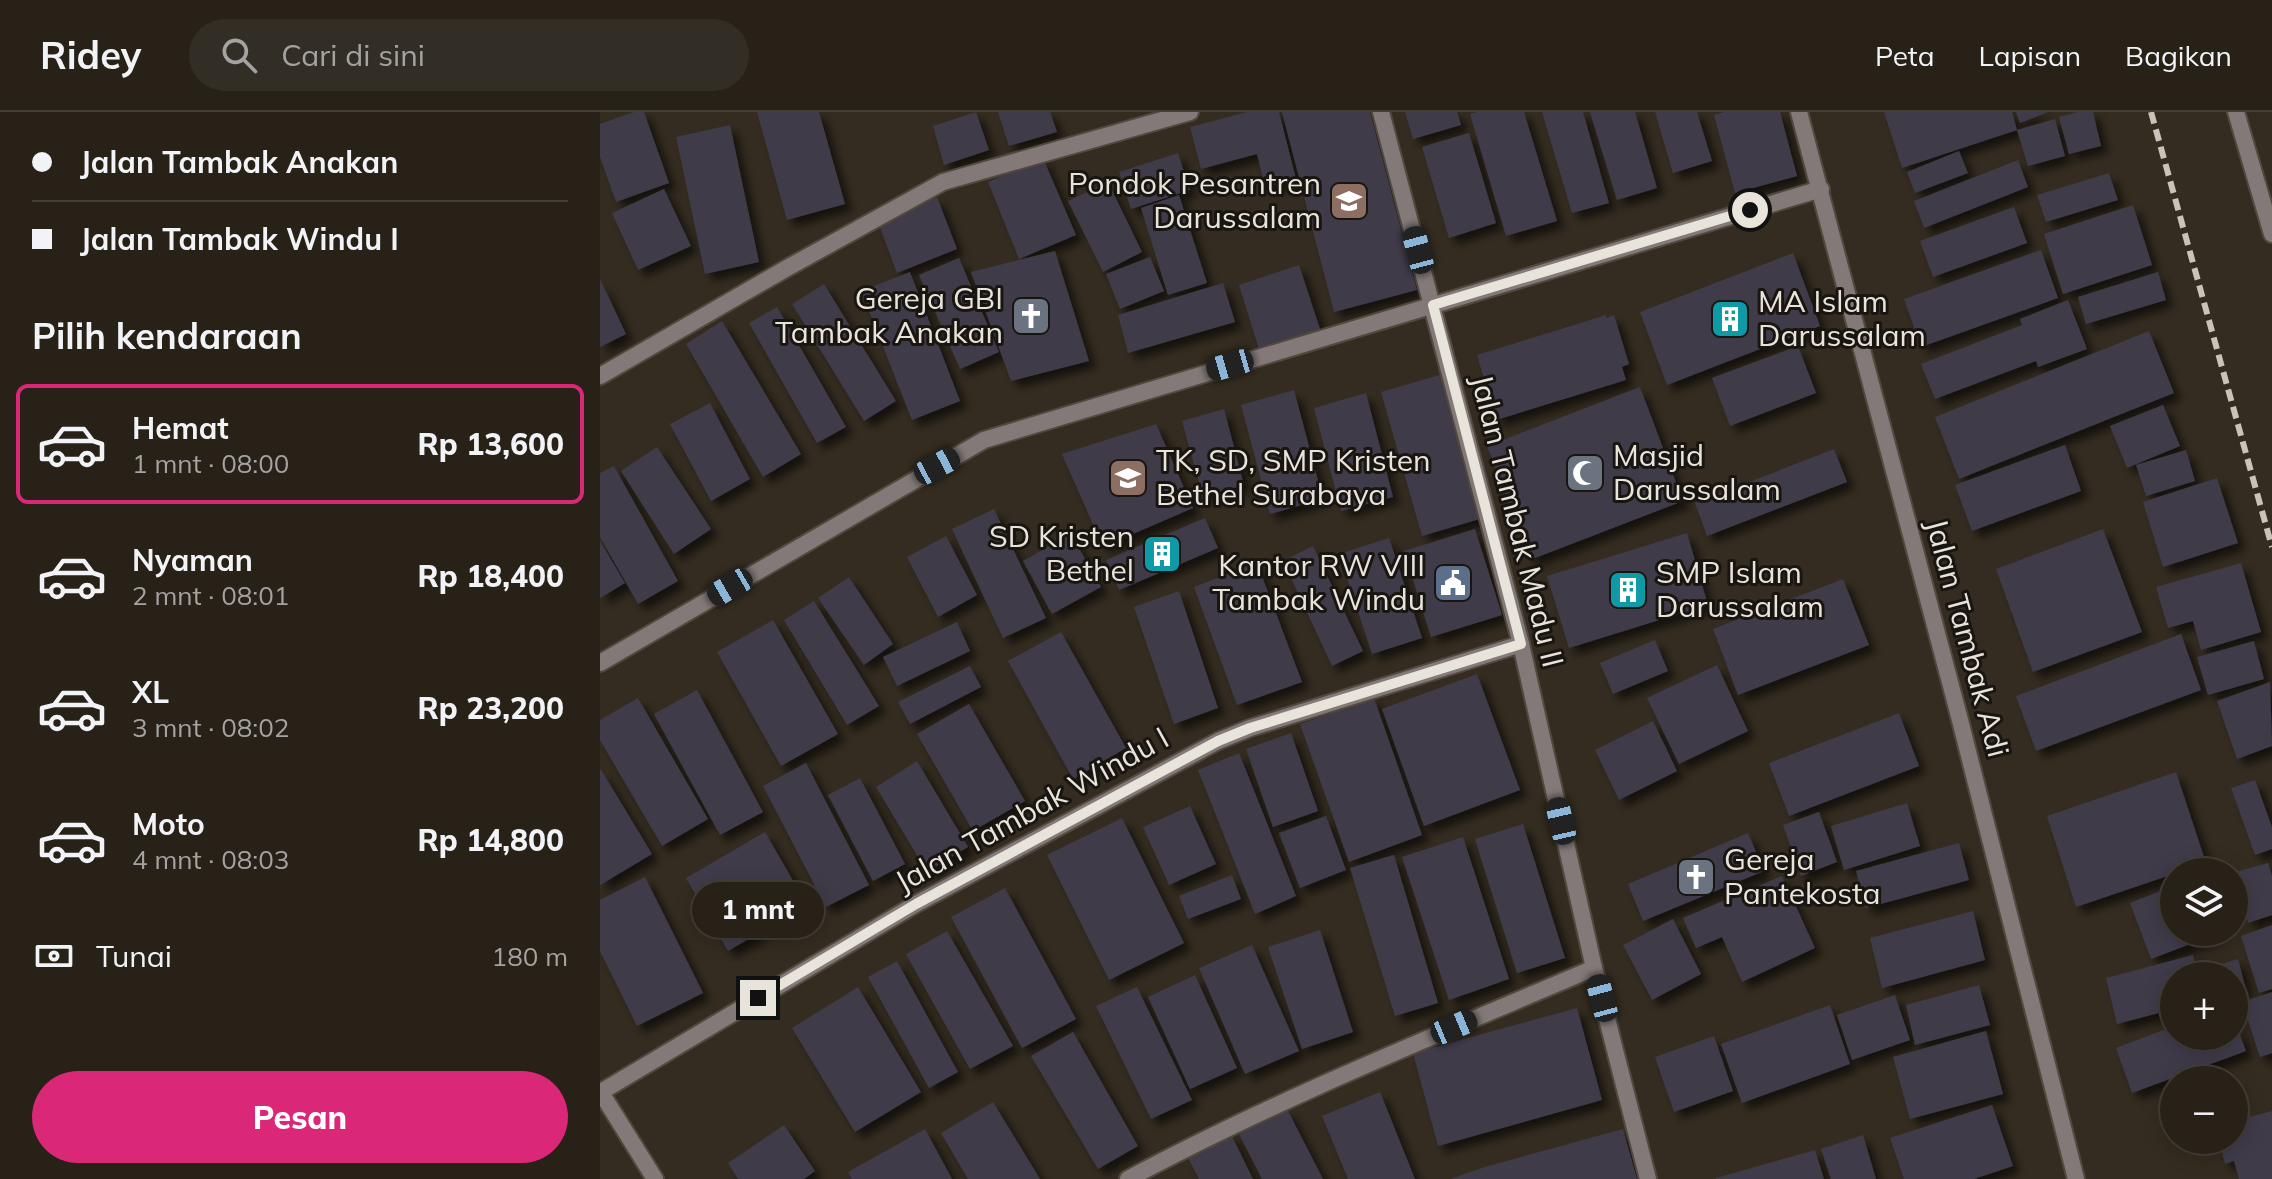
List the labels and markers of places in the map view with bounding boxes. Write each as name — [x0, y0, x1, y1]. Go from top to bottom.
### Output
place label: Pondok Pesantren Darussalam — [1068, 164, 1321, 236]
school or university icon: Pondok Pesantren Darussalam — [1328, 180, 1370, 222]
place label: Gereja GBI Tambak Anakan — [775, 279, 1003, 351]
place label: MA Islam Darussalam — [1758, 282, 1926, 354]
church icon: Gereja GBI Tambak Anakan — [1010, 295, 1052, 337]
building icon: MA Islam Darussalam — [1709, 298, 1751, 340]
place label: Masjid Darussalam — [1613, 436, 1781, 508]
place label: TK, SD, SMP Kristen Bethel Surabaya — [1156, 441, 1431, 513]
mosque icon: Masjid Darussalam — [1564, 452, 1606, 494]
school or university icon: TK, SD, SMP Kristen Bethel Surabaya — [1107, 457, 1149, 499]
place label: SD Kristen Bethel — [989, 517, 1134, 589]
building icon: SD Kristen Bethel — [1141, 533, 1183, 575]
place label: Kantor RW VIII Tambak Windu — [1212, 546, 1425, 618]
place label: SMP Islam Darussalam — [1656, 553, 1824, 625]
public building icon: Kantor RW VIII Tambak Windu — [1432, 562, 1474, 604]
building icon: SMP Islam Darussalam — [1607, 569, 1649, 611]
place label: Gereja Pantekosta — [1724, 840, 1881, 912]
church icon: Gereja Pantekosta — [1675, 856, 1717, 898]

